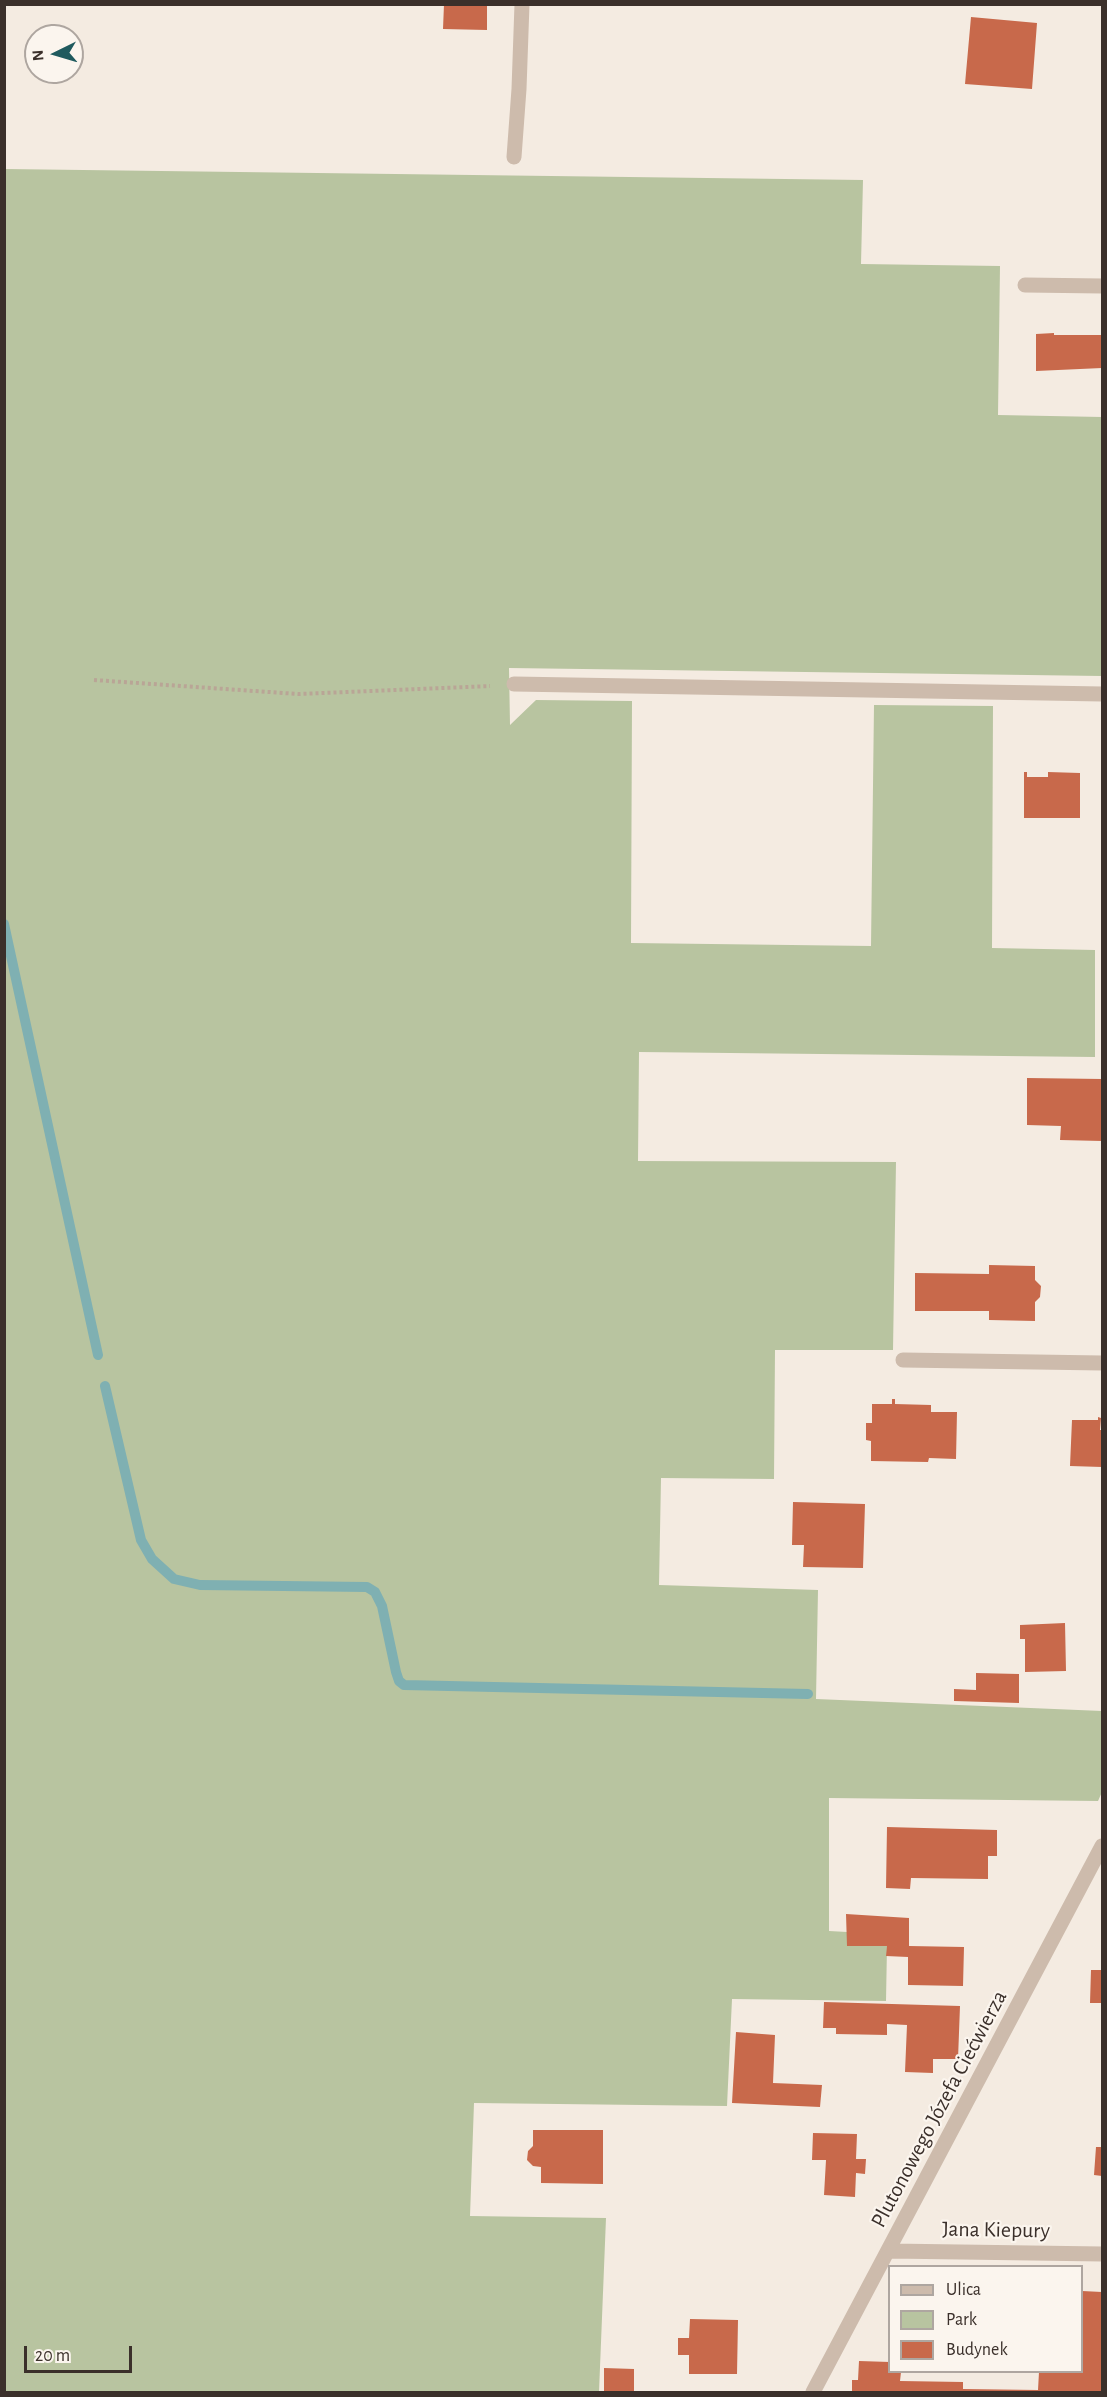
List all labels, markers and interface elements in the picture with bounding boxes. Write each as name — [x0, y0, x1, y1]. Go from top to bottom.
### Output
north arrow — [24, 24, 84, 84]
text: N — [30, 49, 47, 62]
street label: Plutonowego Józefa Ciećwierza — [865, 1986, 1013, 2232]
street label: Jana Kiepury — [942, 2216, 1050, 2244]
legend — [888, 2265, 1083, 2373]
text: Ulica — [946, 2281, 981, 2299]
text: Park — [946, 2311, 977, 2329]
scale bar — [27, 2334, 135, 2372]
text: Budynek — [946, 2341, 1008, 2359]
text: 20 m — [35, 2347, 70, 2365]

